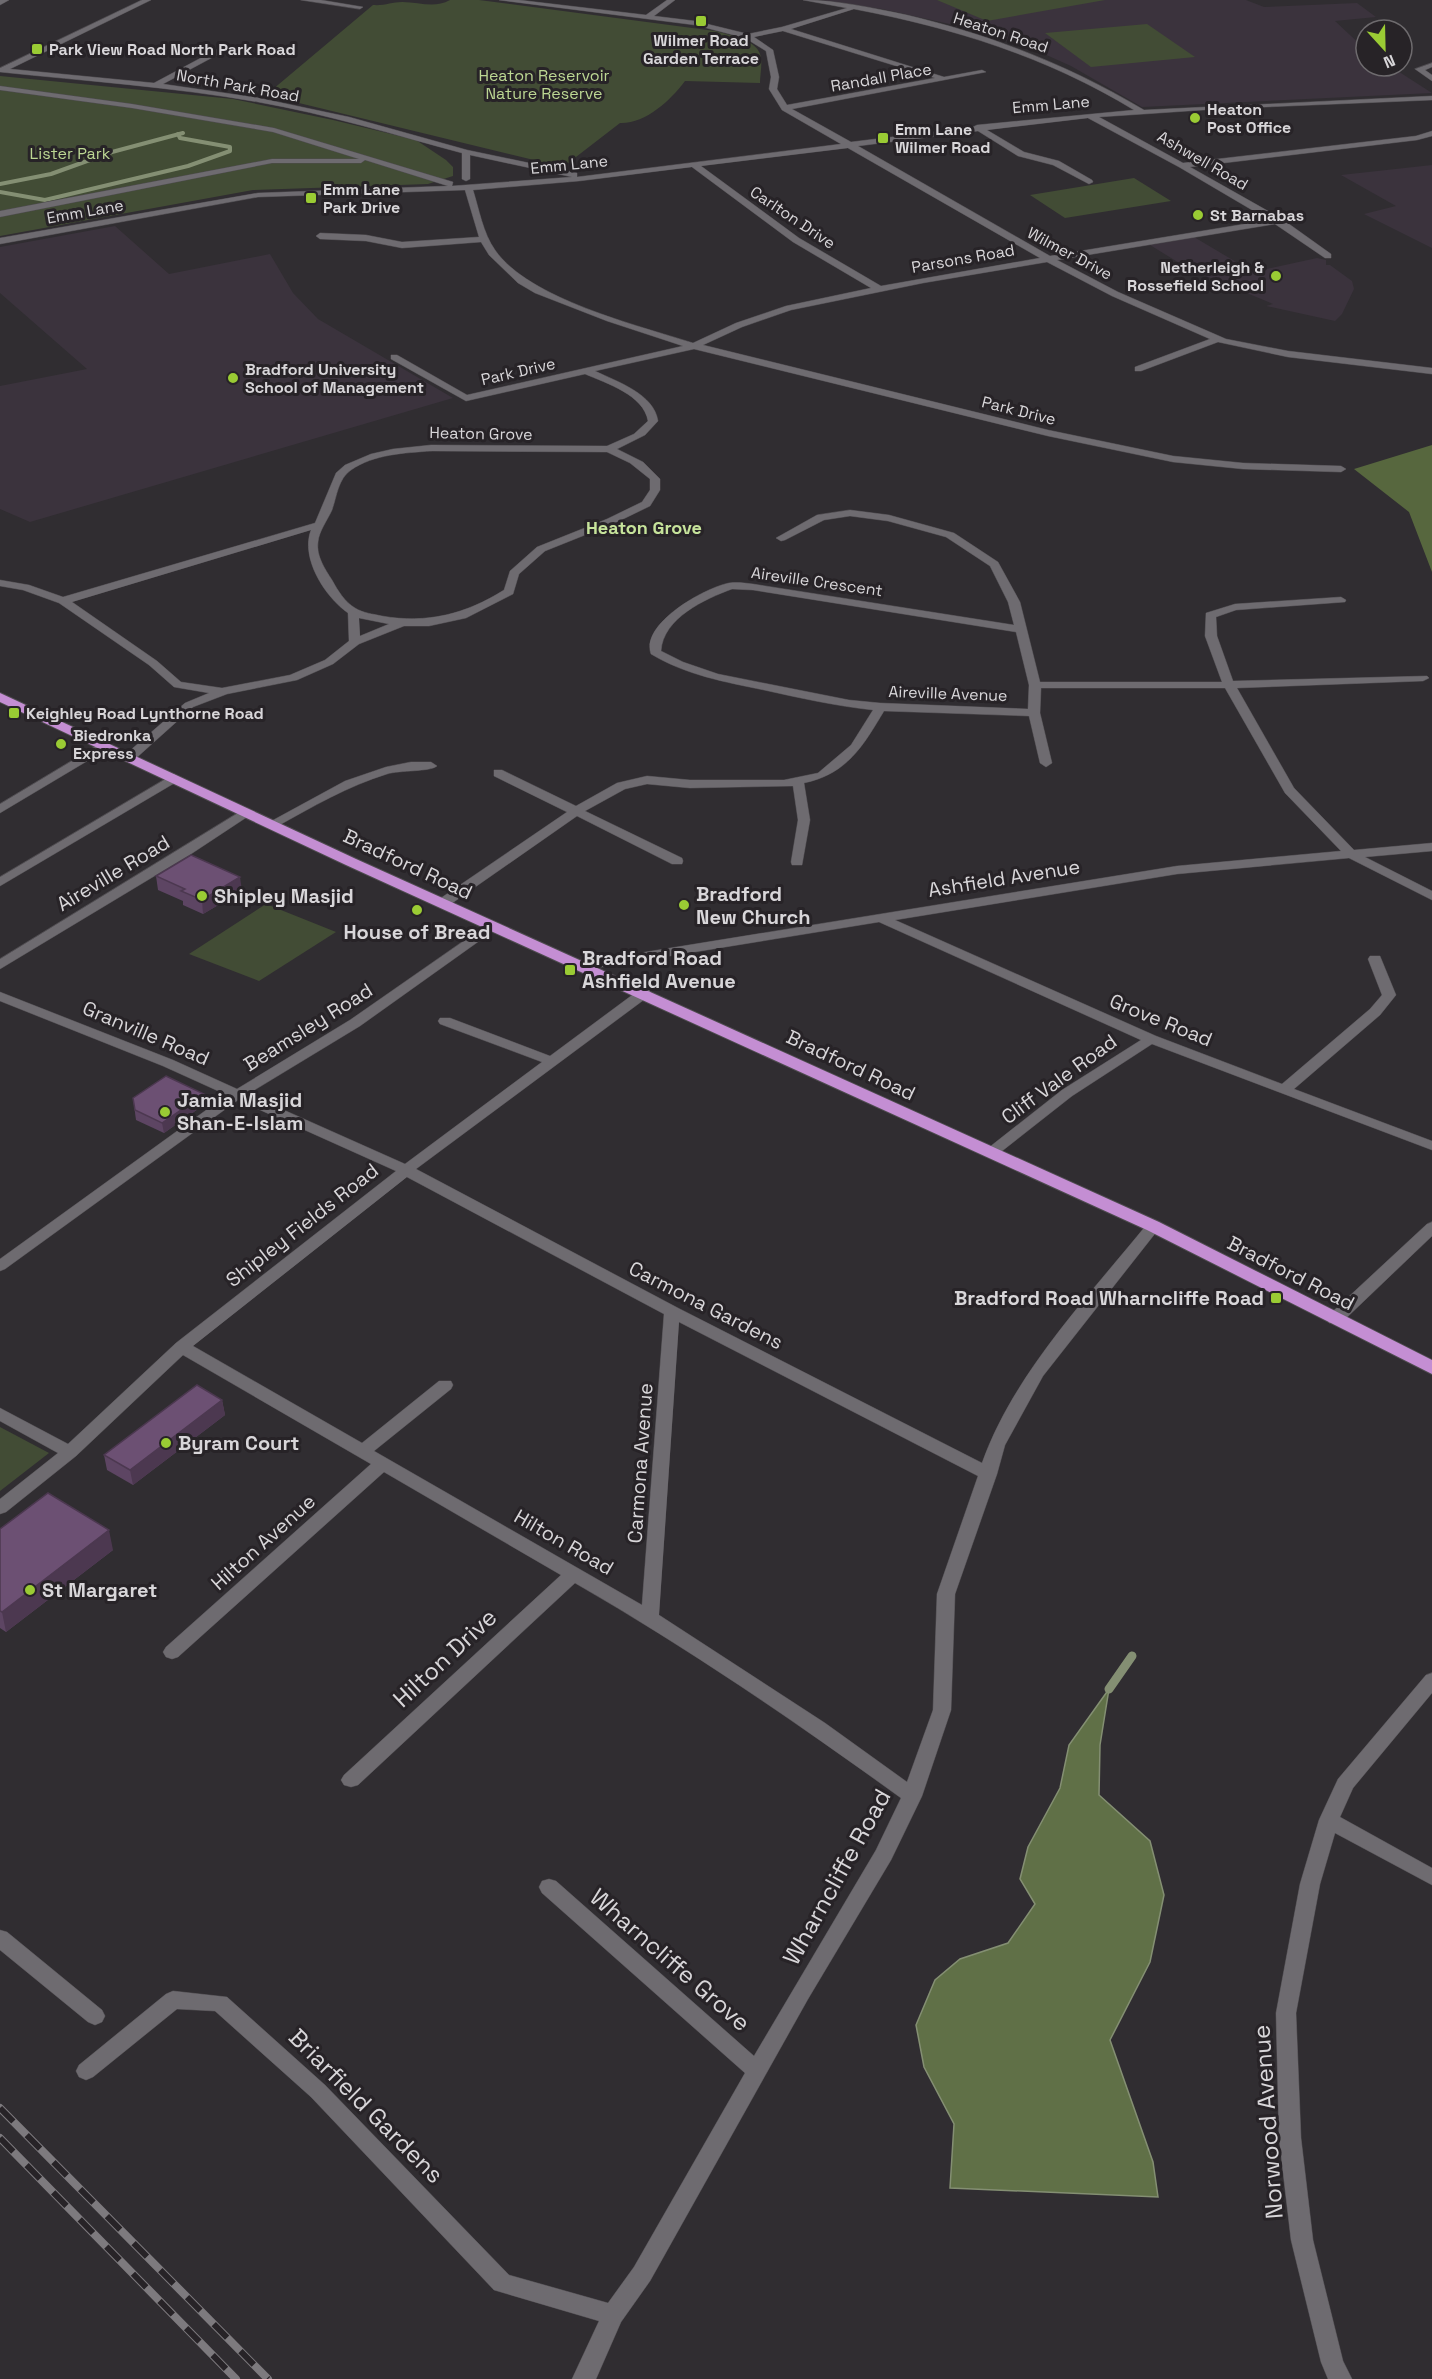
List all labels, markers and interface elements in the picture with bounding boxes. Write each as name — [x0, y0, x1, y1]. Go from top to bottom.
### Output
street label: Heaton Road — [951, 7, 1051, 58]
marker: Wilmer Road Garden Terrace — [694, 14, 708, 28]
north arrow — [1354, 18, 1414, 78]
place label: Wilmer Road Garden Terrace — [643, 30, 759, 69]
place label: Park View Road North Park Road — [49, 39, 296, 60]
marker: Park View Road North Park Road — [30, 42, 44, 56]
text: N — [1381, 50, 1398, 73]
street label: Randall Place — [829, 58, 933, 97]
street label: North Park Road — [175, 64, 301, 107]
park label: Heaton Reservoir Nature Reserve — [478, 65, 610, 104]
street label: Emm Lane — [1011, 91, 1091, 118]
place label: Heaton Post Office — [1207, 99, 1291, 138]
marker: Heaton Post Office — [1188, 111, 1202, 125]
place label: Emm Lane Wilmer Road — [895, 119, 990, 158]
street label: Ashwell Road — [1154, 126, 1252, 195]
marker: Emm Lane Wilmer Road — [876, 131, 890, 145]
park label: Lister Park — [30, 143, 111, 164]
street label: Emm Lane — [529, 150, 609, 179]
place label: Emm Lane Park Drive — [323, 179, 400, 218]
street label: Carlton Drive — [746, 181, 839, 254]
marker: Emm Lane Park Drive — [304, 191, 318, 205]
street label: Emm Lane — [45, 194, 125, 229]
place label: St Barnabas — [1210, 205, 1304, 226]
marker: St Barnabas — [1191, 208, 1205, 222]
street label: Wilmer Drive — [1024, 222, 1116, 285]
street label: Parsons Road — [910, 239, 1016, 278]
place label: Netherleigh & Rossefield School — [1127, 257, 1265, 296]
marker: Netherleigh & Rossefield School — [1269, 269, 1283, 283]
street label: Park Drive — [479, 353, 557, 390]
place label: Bradford University School of Management — [245, 359, 424, 398]
marker: Bradford University School of Management — [226, 371, 240, 385]
street label: Park Drive — [980, 391, 1058, 430]
street label: Heaton Grove — [429, 422, 533, 445]
district label: Heaton Grove — [586, 516, 702, 539]
street label: Aireville Crescent — [750, 562, 884, 601]
street label: Aireville Avenue — [888, 681, 1008, 706]
place label: Keighley Road Lynthorne Road — [26, 703, 264, 724]
marker: Keighley Road Lynthorne Road — [7, 706, 21, 720]
place label: Biedronka Express — [73, 725, 151, 764]
marker: Biedronka Express — [54, 737, 68, 751]
street label: Bradford Road — [339, 823, 477, 905]
street label: Aireville Road — [52, 829, 174, 917]
street label: Ashfield Avenue — [926, 853, 1082, 903]
place label: Bradford New Church — [696, 881, 811, 930]
place label: Shipley Masjid — [214, 883, 354, 909]
marker: Shipley Masjid — [195, 889, 209, 903]
marker: Bradford New Church — [677, 898, 691, 912]
marker: House of Bread — [410, 903, 424, 917]
place label: House of Bread — [344, 919, 491, 945]
place label: Bradford Road Ashfield Avenue — [582, 945, 736, 994]
marker: Bradford Road Ashfield Avenue — [563, 963, 577, 977]
street label: Beamsley Road — [239, 977, 377, 1077]
street label: Grove Road — [1106, 988, 1216, 1052]
street label: Granville Road — [79, 995, 213, 1071]
street label: Bradford Road — [782, 1024, 920, 1106]
street label: Cliff Vale Road — [996, 1028, 1122, 1130]
place label: Jamia Masjid Shan-E-Islam — [177, 1087, 303, 1136]
marker: Jamia Masjid Shan-E-Islam — [158, 1105, 172, 1119]
street label: Shipley Fields Road — [221, 1157, 383, 1293]
street label: Bradford Road — [1223, 1230, 1359, 1316]
street label: Carmona Gardens — [624, 1255, 788, 1355]
place label: Bradford Road Wharncliffe Road — [954, 1285, 1264, 1311]
marker: Bradford Road Wharncliffe Road — [1269, 1291, 1283, 1305]
street label: Carmona Avenue — [621, 1382, 659, 1544]
place label: Byram Court — [178, 1430, 299, 1456]
marker: Byram Court — [159, 1436, 173, 1450]
street label: Hilton Avenue — [205, 1488, 321, 1596]
street label: Hilton Road — [510, 1503, 618, 1581]
place label: St Margaret — [42, 1577, 157, 1603]
marker: St Margaret — [23, 1583, 37, 1597]
street label: Hilton Drive — [386, 1602, 503, 1714]
street label: Wharncliffe Road — [775, 1783, 898, 1970]
street label: Wharncliffe Grove — [584, 1881, 757, 2038]
street label: Briarfield Gardens — [282, 2022, 450, 2190]
street label: Norwood Avenue — [1245, 2024, 1290, 2220]

